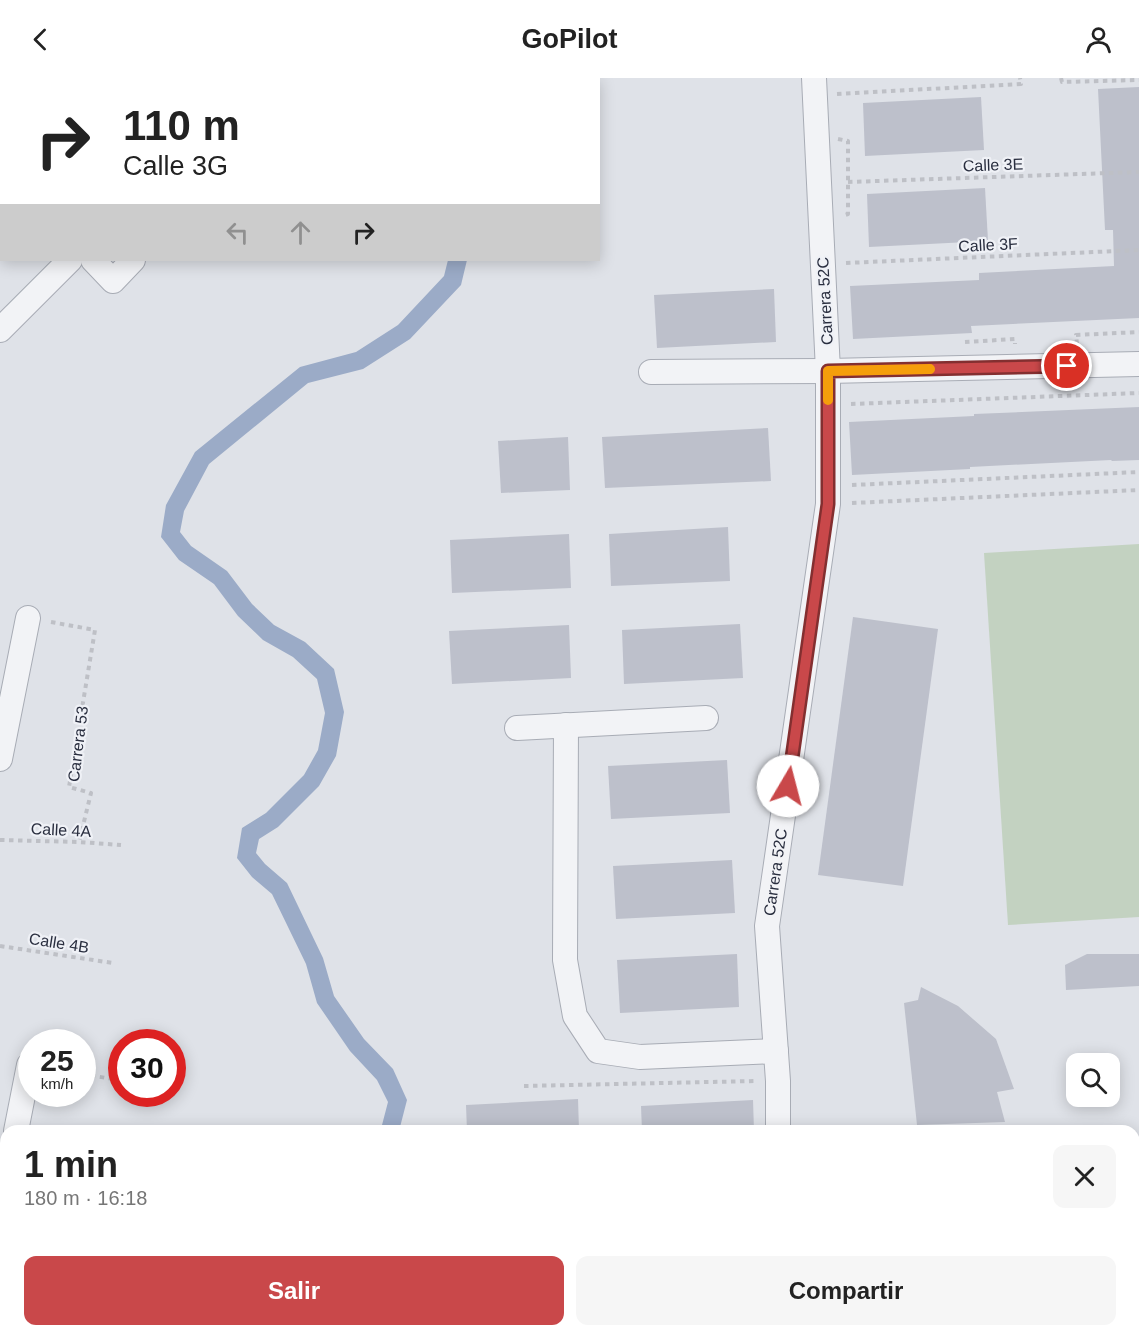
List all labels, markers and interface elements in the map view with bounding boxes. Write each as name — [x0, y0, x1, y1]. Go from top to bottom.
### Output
icon: back — [24, 23, 57, 56]
icon: person — [1082, 23, 1115, 56]
text: GoPilot — [522, 24, 618, 54]
icon: right — [24, 102, 102, 180]
text: 110 m — [123, 102, 240, 149]
text: Calle 3G — [123, 151, 228, 181]
street label: Calle 3E — [962, 155, 1024, 175]
icon: left — [221, 216, 254, 249]
icon: ahead — [284, 216, 317, 249]
icon: right — [347, 216, 380, 249]
street label: Calle 3F — [958, 235, 1018, 255]
street label: Carrera 52C — [814, 257, 836, 345]
pin — [1041, 340, 1092, 391]
icon: arrive — [1050, 349, 1083, 382]
street label: Carrera 53 — [65, 705, 91, 783]
position arrow — [756, 754, 820, 818]
street label: Calle 4A — [30, 820, 92, 840]
street label: Carrera 52C — [760, 827, 790, 917]
street label: Calle 4B — [28, 930, 90, 956]
speed limit sign: 30 — [108, 1029, 186, 1107]
text: 25 — [40, 1044, 74, 1077]
map controls — [1066, 1053, 1120, 1107]
button: search — [1066, 1053, 1120, 1107]
text: km/h — [41, 1075, 73, 1092]
text: 1 min — [24, 1144, 118, 1185]
button: close — [1053, 1145, 1116, 1208]
text: 180 m · 16:18 — [24, 1187, 147, 1209]
button: Salir — [24, 1256, 564, 1325]
button: Compartir — [576, 1256, 1116, 1325]

